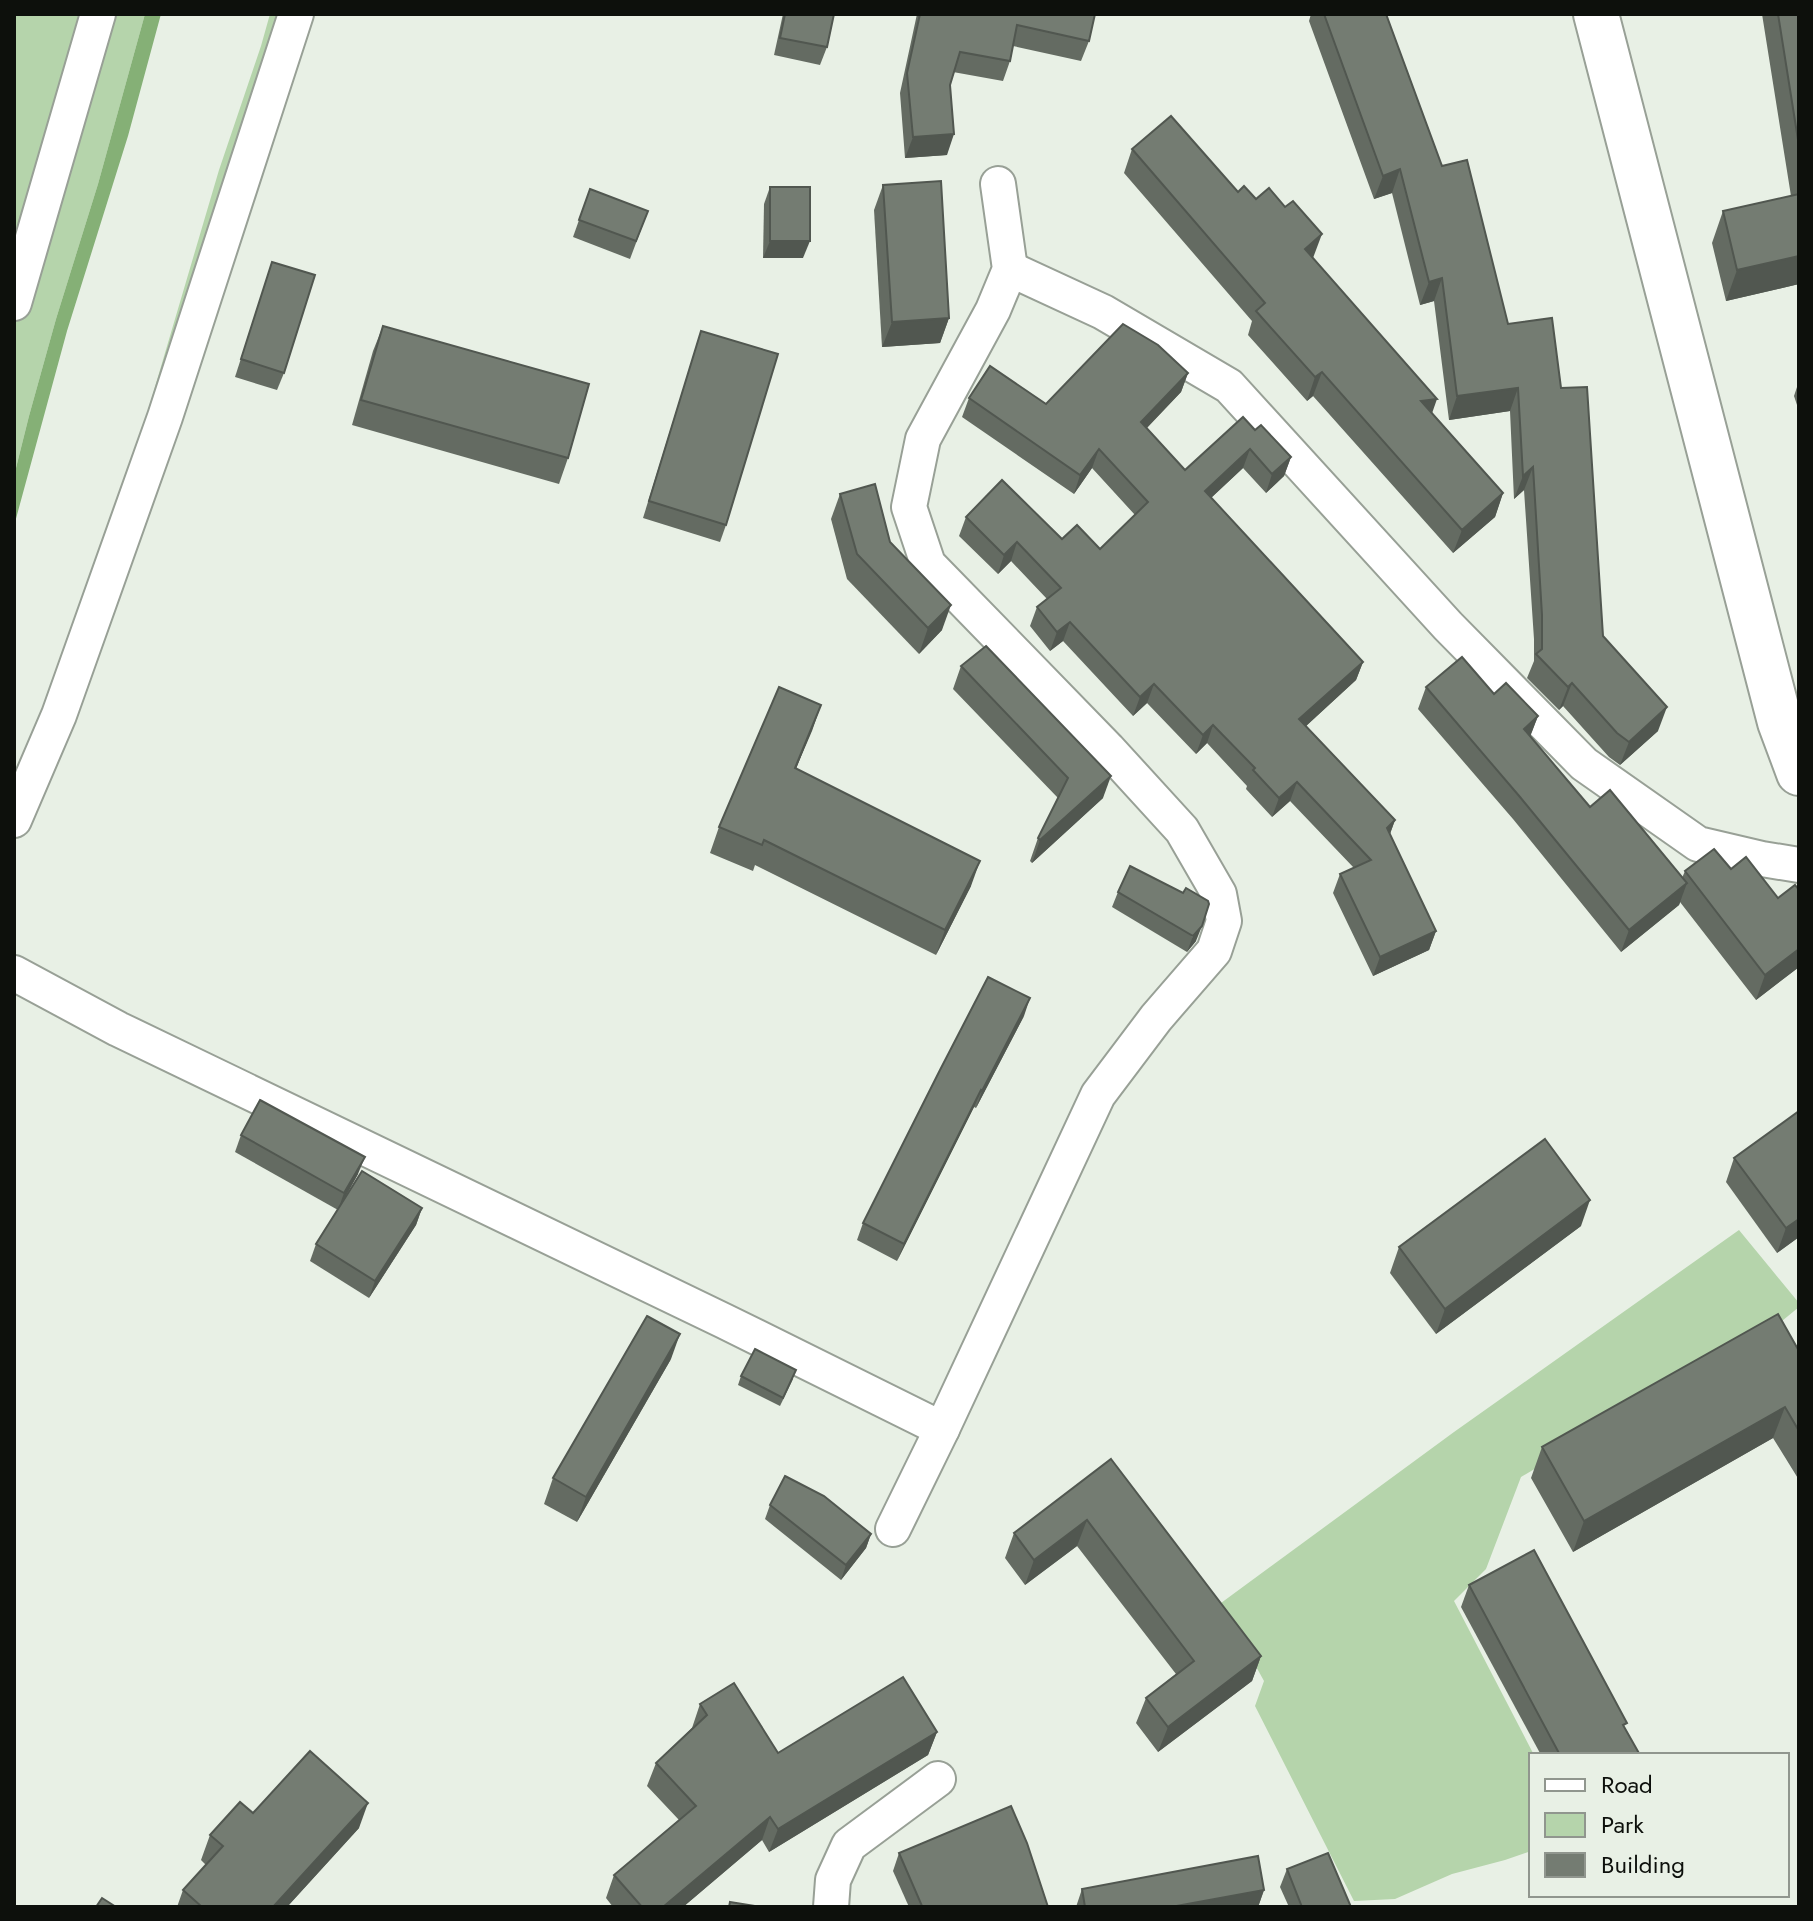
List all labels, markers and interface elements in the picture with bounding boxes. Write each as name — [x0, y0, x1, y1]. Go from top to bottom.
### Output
legend — [1529, 1753, 1789, 1897]
text: Road — [1601, 1767, 1653, 1802]
text: Park — [1601, 1807, 1644, 1842]
text: Building — [1601, 1847, 1685, 1882]

